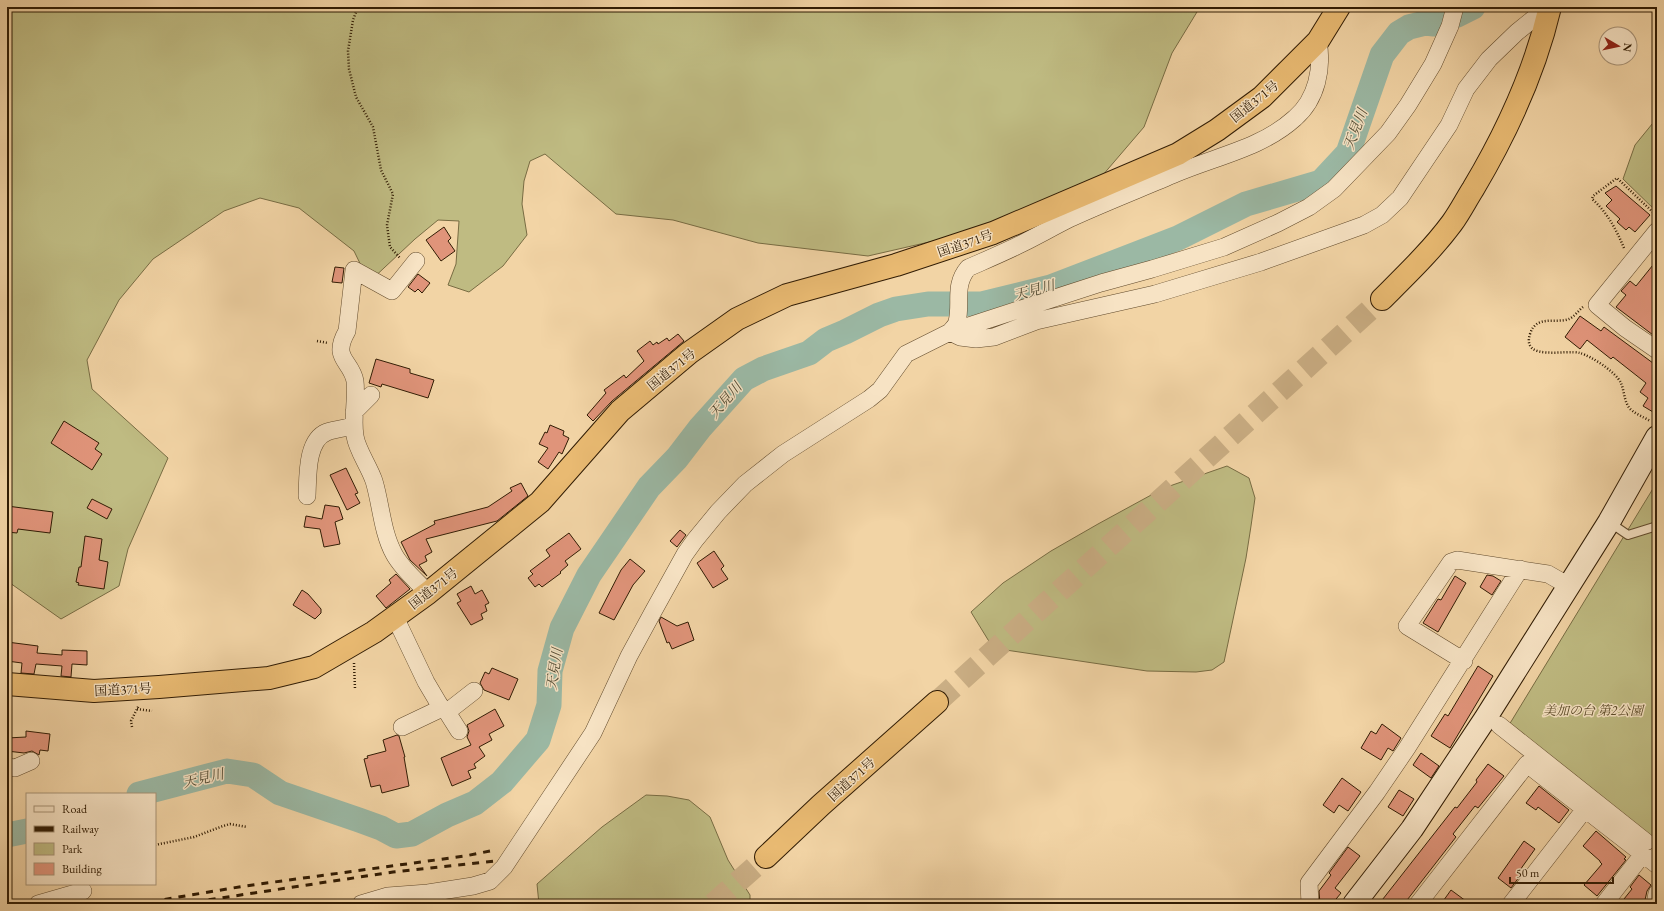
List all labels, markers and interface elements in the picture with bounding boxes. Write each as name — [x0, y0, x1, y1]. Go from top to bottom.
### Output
north arrow — [1598, 26, 1638, 66]
text: N — [1620, 42, 1635, 53]
street label: 国道371号 — [1227, 77, 1282, 126]
water label: 天見川 — [1339, 104, 1372, 152]
street label: 国道371号 — [935, 226, 995, 261]
water label: 天見川 — [1011, 275, 1059, 304]
street label: 国道371号 — [644, 345, 699, 394]
water label: 天見川 — [704, 377, 747, 422]
street label: 国道371号 — [405, 564, 461, 613]
water label: 天見川 — [542, 645, 566, 691]
street label: 国道371号 — [94, 680, 152, 699]
park label: 美加の台 第2公園 — [1543, 702, 1645, 719]
street label: 国道371号 — [824, 754, 878, 805]
water label: 天見川 — [181, 764, 227, 791]
legend — [26, 793, 156, 885]
text: Road — [62, 801, 88, 817]
text: Railway — [62, 821, 100, 837]
text: Park — [62, 841, 83, 857]
scale bar — [1510, 859, 1613, 885]
text: Building — [62, 861, 103, 877]
text: 50 m — [1516, 865, 1540, 881]

